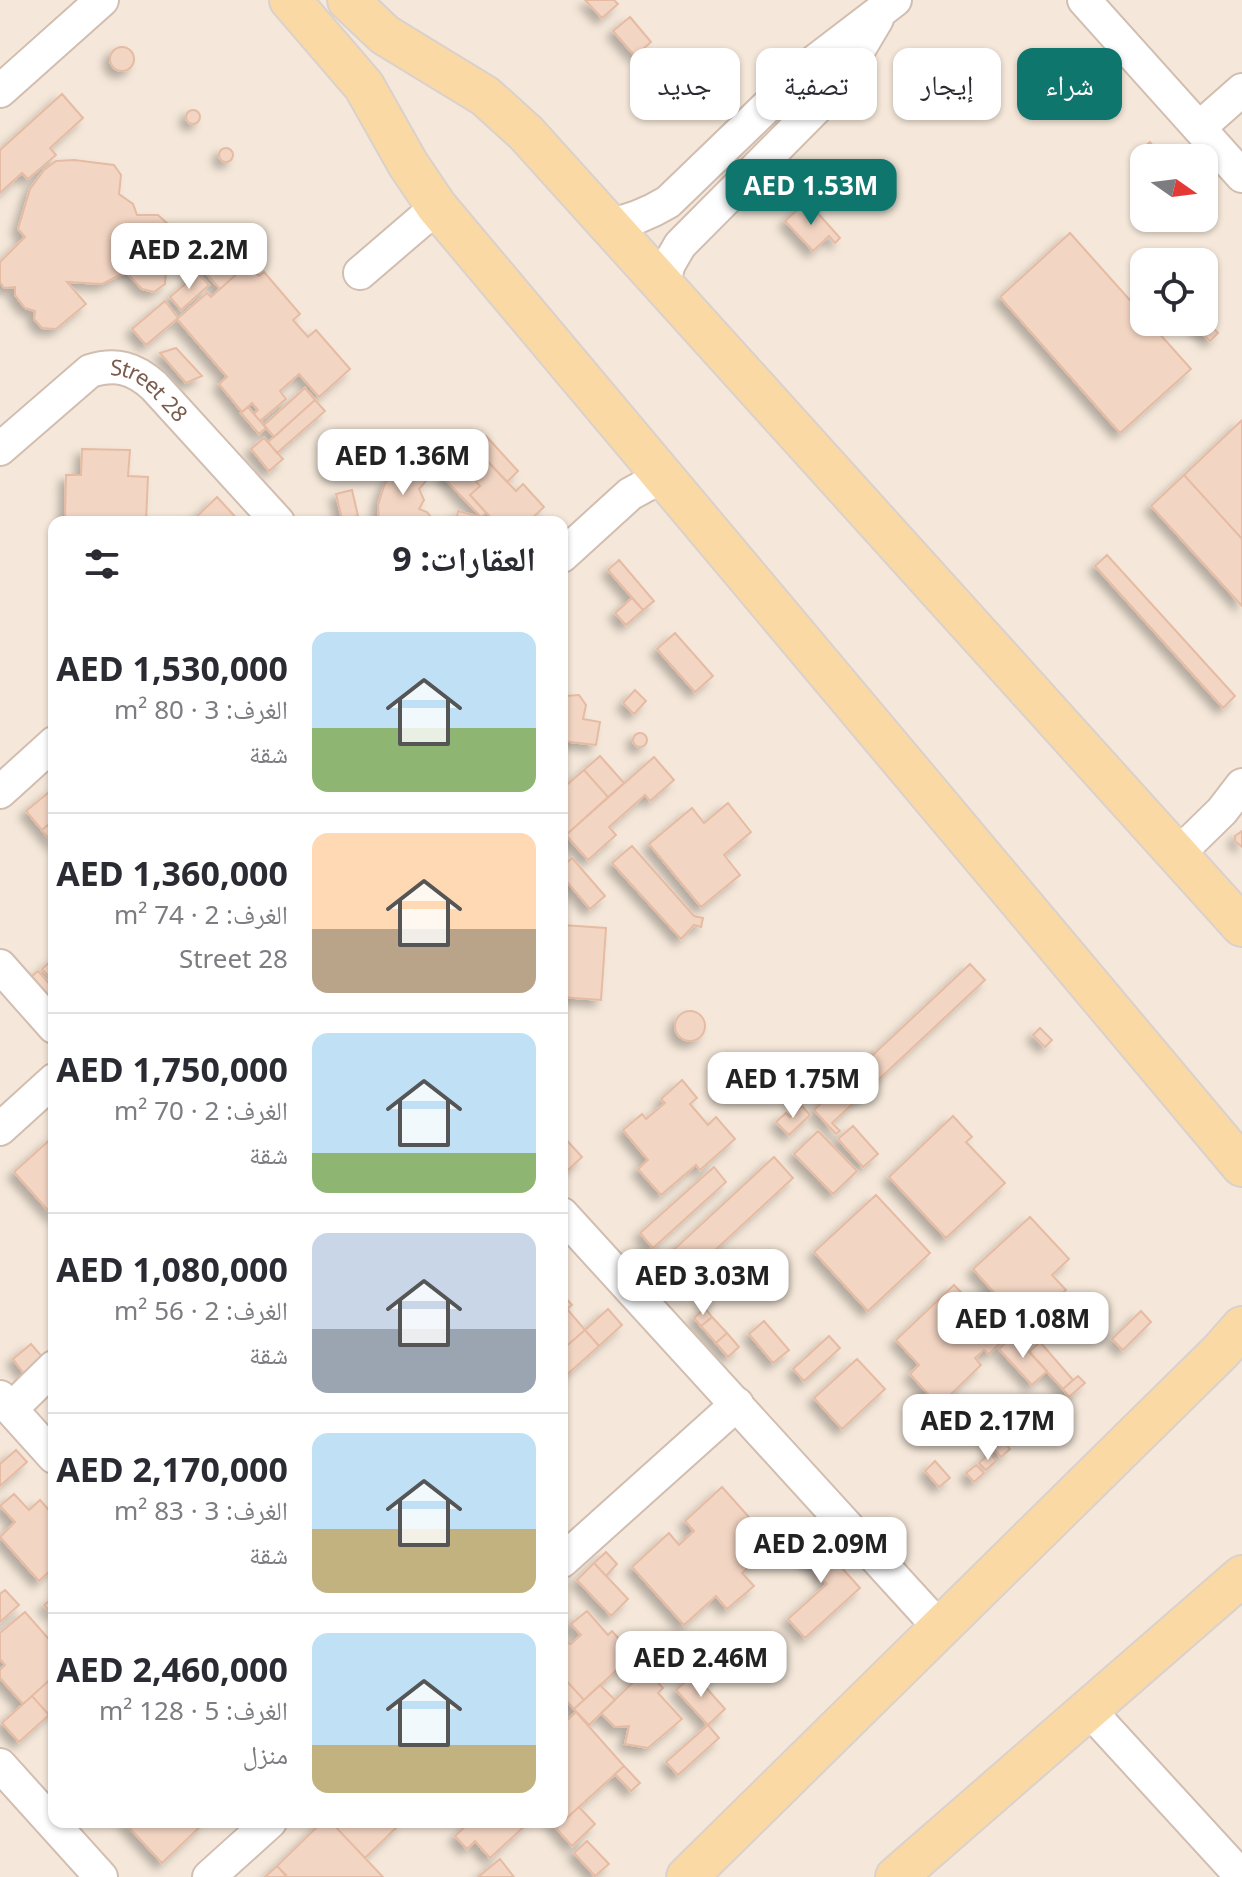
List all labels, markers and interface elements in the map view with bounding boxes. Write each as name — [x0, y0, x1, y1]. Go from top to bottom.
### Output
chip: جديد — [630, 48, 740, 120]
chip: تصفية — [756, 48, 877, 120]
chip: إيجار — [893, 48, 1001, 120]
chip: شراء — [1017, 48, 1122, 120]
north arrow — [1130, 144, 1218, 232]
map controls — [1130, 144, 1218, 336]
pin: AED 1.53M — [719, 159, 903, 227]
text: AED 1.53M — [744, 167, 878, 203]
pin: AED 2.2M — [106, 223, 272, 291]
text: AED 2.2M — [129, 231, 249, 267]
button: locate — [1130, 248, 1218, 336]
street label: Street 28 — [109, 351, 195, 428]
pin: AED 1.36M — [311, 429, 495, 497]
text: AED 1.36M — [336, 437, 470, 473]
text: العقارات: 9 — [392, 535, 536, 581]
icon: filters — [80, 542, 124, 586]
text: AED 1,530,000 — [56, 645, 288, 691]
icon: home — [376, 664, 472, 760]
text: الغرف: 3 · 80 m² — [114, 691, 288, 727]
text: شقة — [249, 735, 288, 771]
text: AED 1,360,000 — [56, 850, 288, 896]
icon: home — [376, 865, 472, 961]
text: الغرف: 2 · 74 m² — [114, 896, 288, 932]
text: Street 28 — [179, 940, 288, 976]
text: AED 1,750,000 — [56, 1046, 288, 1092]
pin: AED 1.75M — [701, 1052, 885, 1120]
text: AED 1.75M — [726, 1060, 860, 1096]
icon: home — [376, 1065, 472, 1161]
text: الغرف: 2 · 70 m² — [114, 1092, 288, 1128]
text: شقة — [249, 1136, 288, 1172]
text: AED 1,080,000 — [56, 1246, 288, 1292]
pin: AED 3.03M — [611, 1249, 795, 1317]
text: AED 3.03M — [636, 1257, 770, 1293]
icon: home — [376, 1265, 472, 1361]
text: الغرف: 2 · 56 m² — [114, 1292, 288, 1328]
pin: AED 1.08M — [931, 1292, 1115, 1360]
text: AED 1.08M — [956, 1300, 1090, 1336]
text: شقة — [249, 1336, 288, 1372]
pin: AED 2.17M — [896, 1394, 1080, 1462]
text: AED 2.17M — [921, 1402, 1055, 1438]
text: AED 2,170,000 — [56, 1446, 288, 1492]
icon: home — [376, 1465, 472, 1561]
text: الغرف: 3 · 83 m² — [114, 1492, 288, 1528]
pin: AED 2.09M — [729, 1517, 913, 1585]
text: AED 2.09M — [754, 1525, 888, 1561]
text: شقة — [249, 1536, 288, 1572]
pin: AED 2.46M — [609, 1631, 793, 1699]
text: AED 2.46M — [634, 1639, 768, 1675]
text: AED 2,460,000 — [56, 1646, 288, 1692]
icon: home — [376, 1665, 472, 1761]
text: الغرف: 5 · 128 m² — [99, 1692, 288, 1728]
text: منزل — [243, 1736, 288, 1772]

